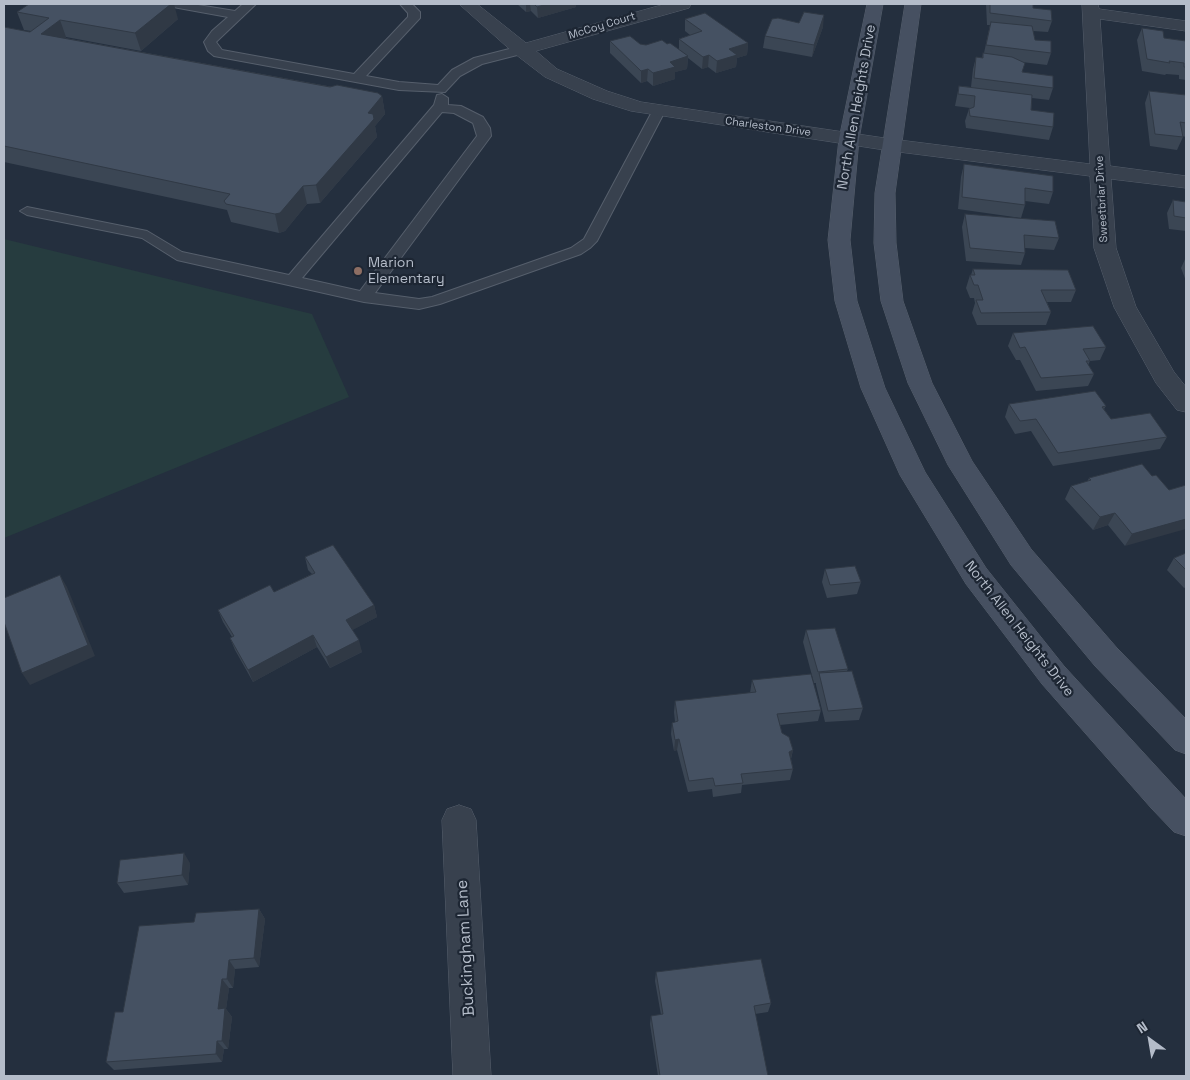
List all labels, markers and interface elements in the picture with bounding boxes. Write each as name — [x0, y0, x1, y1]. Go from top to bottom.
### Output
street label: McCoy Court — [567, 10, 637, 42]
street label: North Allen Heights Drive — [834, 23, 880, 191]
street label: Charleston Drive — [724, 114, 812, 140]
street label: Sweetbriar Drive — [1093, 155, 1111, 243]
place label: Marion Elementary — [368, 255, 445, 288]
marker: Marion Elementary — [352, 265, 364, 277]
street label: North Allen Heights Drive — [961, 558, 1077, 700]
street label: Buckingham Lane — [453, 879, 479, 1017]
north arrow — [1125, 1015, 1175, 1065]
text: N — [1133, 1017, 1151, 1037]

